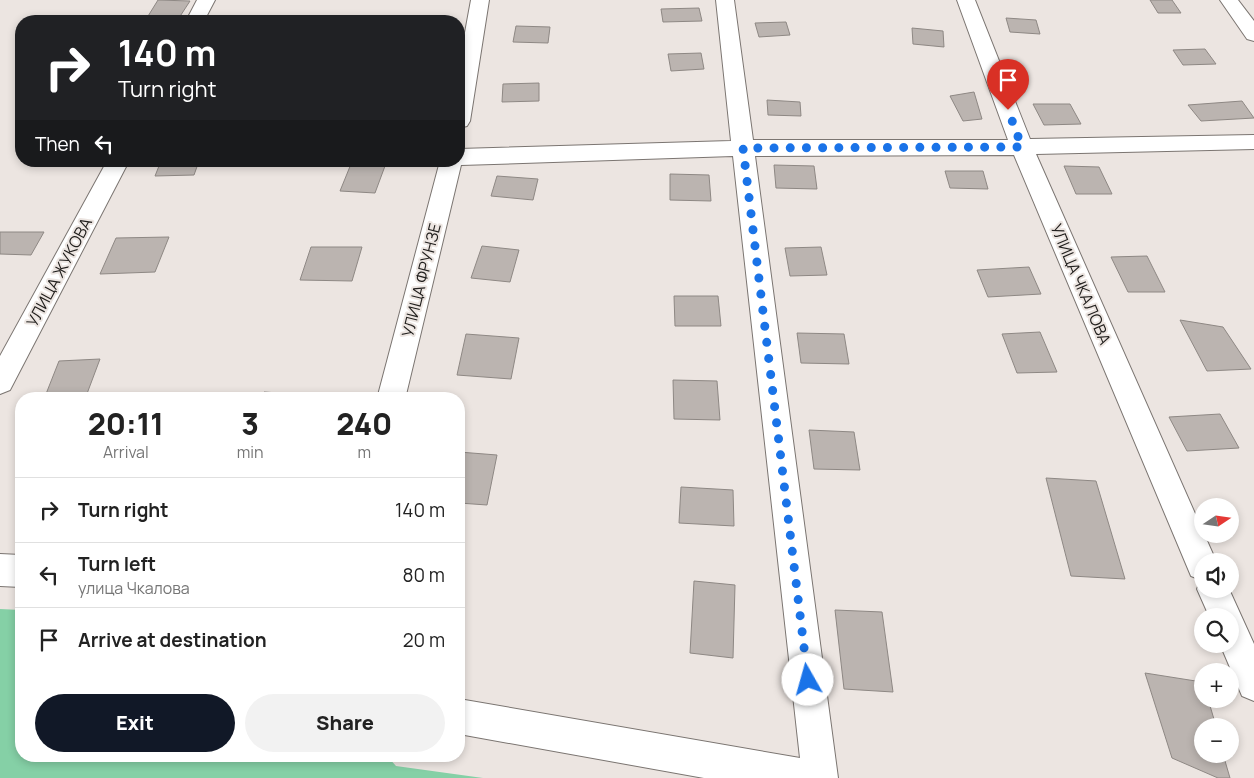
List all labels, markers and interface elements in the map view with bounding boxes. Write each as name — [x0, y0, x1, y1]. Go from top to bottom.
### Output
text: 140 m — [118, 29, 216, 77]
icon: right — [35, 35, 100, 100]
pin — [987, 59, 1029, 110]
icon: arrive — [994, 66, 1022, 94]
text: Turn right — [118, 74, 216, 104]
icon: left — [90, 130, 118, 158]
text: Then — [35, 131, 80, 157]
street label: УЛИЦА ЖУКОВА — [21, 214, 97, 330]
street label: УЛИЦА ЧКАЛОВА — [1046, 220, 1116, 348]
street label: УЛИЦА ФРУНЗЕ — [396, 221, 446, 339]
text: 20:11 — [88, 403, 164, 444]
text: 3 — [241, 403, 259, 444]
text: 240 — [336, 403, 392, 444]
text: Arrival — [103, 441, 149, 463]
text: min — [237, 441, 263, 463]
text: m — [357, 441, 371, 463]
icon: right — [35, 496, 63, 524]
text: Turn right — [78, 497, 168, 523]
text: 140 m — [395, 497, 445, 523]
north arrow — [1194, 498, 1239, 542]
map controls — [1194, 498, 1239, 763]
text: Turn left — [78, 551, 156, 577]
button: sound — [1194, 553, 1239, 598]
icon: left — [35, 561, 63, 589]
text: 80 m — [402, 562, 445, 588]
text: улица Чкалова — [78, 577, 190, 599]
button: search — [1194, 608, 1239, 653]
icon: arrive — [35, 626, 63, 654]
text: Arrive at destination — [78, 627, 267, 653]
text: 20 m — [403, 627, 445, 653]
position arrow — [781, 653, 833, 705]
button: + — [1194, 663, 1239, 708]
button: Exit — [35, 694, 235, 752]
button: Share — [245, 694, 445, 752]
button: − — [1194, 718, 1239, 763]

